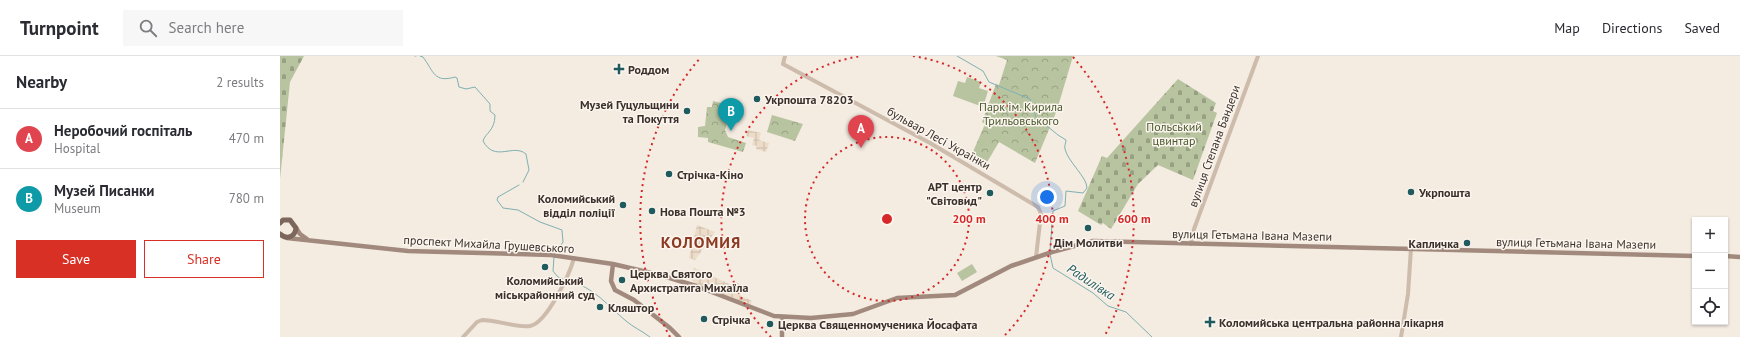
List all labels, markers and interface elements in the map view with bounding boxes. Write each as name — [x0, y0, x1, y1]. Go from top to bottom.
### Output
search box — [123, 10, 403, 46]
text: Turnpoint — [20, 16, 99, 40]
icon: search — [137, 17, 159, 39]
text: Search here — [169, 18, 244, 37]
text: Map — [1554, 19, 1580, 37]
text: Directions — [1602, 19, 1662, 37]
text: Saved — [1684, 19, 1720, 37]
place label: Роддом — [628, 62, 669, 77]
marker: Роддом — [613, 63, 625, 75]
text: Nearby — [16, 71, 67, 93]
text: 2 results — [216, 74, 264, 91]
street label: вулиця Степана Бандери — [1185, 83, 1243, 209]
place label: Укрпошта 78203 — [764, 92, 854, 107]
marker: Укрпошта 78203 — [752, 94, 762, 104]
place label: Музей Гуцульщини та Покуття — [580, 97, 679, 126]
pin: B — [718, 98, 744, 131]
park label: Парк ім. Кирила Трильовського — [979, 99, 1063, 128]
street label: бульвар Лесі Українки — [885, 103, 993, 173]
marker: Музей Гуцульщини та Покуття — [682, 106, 692, 116]
pin: A — [848, 115, 874, 148]
park label: Польський цвинтар — [1146, 119, 1202, 148]
text: Неробочий госпіталь — [54, 121, 192, 140]
text: A — [25, 130, 33, 147]
text: 470 m — [229, 130, 264, 147]
text: Hospital — [54, 140, 100, 157]
place label: Стрічка-Кіно — [677, 167, 744, 182]
marker: Стрічка-Кіно — [664, 169, 674, 179]
place label: АРТ центр "Світовид" — [926, 179, 983, 208]
text: Музей Писанки — [54, 181, 155, 200]
place label: Укрпошта — [1418, 185, 1471, 200]
your location — [1037, 187, 1057, 207]
marker: Укрпошта — [1406, 187, 1416, 197]
marker: АРТ центр "Світовид" — [985, 188, 995, 198]
text: B — [25, 190, 33, 207]
text: 780 m — [229, 190, 264, 207]
place label: Коломийський відділ поліції — [538, 191, 615, 220]
text: Museum — [54, 200, 101, 217]
marker: Коломийський відділ поліції — [618, 200, 628, 210]
place label: Нова Пошта №3 — [660, 204, 746, 219]
marker: Нова Пошта №3 — [647, 206, 657, 216]
text: 200 m — [952, 211, 986, 226]
text: 400 m — [1035, 211, 1069, 226]
text: 600 m — [1117, 211, 1151, 226]
centre of rings — [880, 212, 894, 226]
map controls — [1692, 217, 1728, 325]
button: + — [1692, 217, 1728, 253]
marker: Дім Молитви — [1083, 223, 1093, 233]
street label: вулиця Гетьмана Івана Мазепи — [1172, 226, 1332, 244]
street label: проспект Михайла Грушевського — [403, 232, 575, 256]
district label: КОЛОМИЯ — [661, 232, 741, 252]
street label: вулиця Гетьмана Івана Мазепи — [1496, 234, 1656, 252]
place label: Дім Молитви — [1054, 235, 1122, 250]
place label: Капличка — [1409, 236, 1459, 251]
marker: Капличка — [1462, 238, 1472, 248]
button: Save — [16, 240, 136, 278]
button: Share — [144, 240, 264, 278]
button: − — [1692, 253, 1728, 289]
water label: Радилівка — [1064, 260, 1119, 304]
marker: Коломийський міськрайонний суд — [540, 262, 550, 272]
place label: Церква Святого Архистратига Михаїла — [630, 266, 748, 295]
place label: Коломийський міськрайонний суд — [495, 273, 595, 302]
marker: Церква Святого Архистратига Михаїла — [617, 275, 627, 285]
button: locate — [1692, 289, 1728, 325]
place label: Кляштор — [608, 300, 655, 315]
marker: Кляштор — [595, 302, 605, 312]
place label: Стрічка — [712, 312, 751, 327]
marker: Стрічка — [699, 314, 709, 324]
place label: Коломийська центральна районна лікарня — [1219, 315, 1444, 330]
marker: Коломийська центральна районна лікарня — [1204, 316, 1216, 328]
place label: Церква Священномученика Йосафата — [778, 317, 978, 332]
marker: Церква Священномученика Йосафата — [765, 319, 775, 329]

